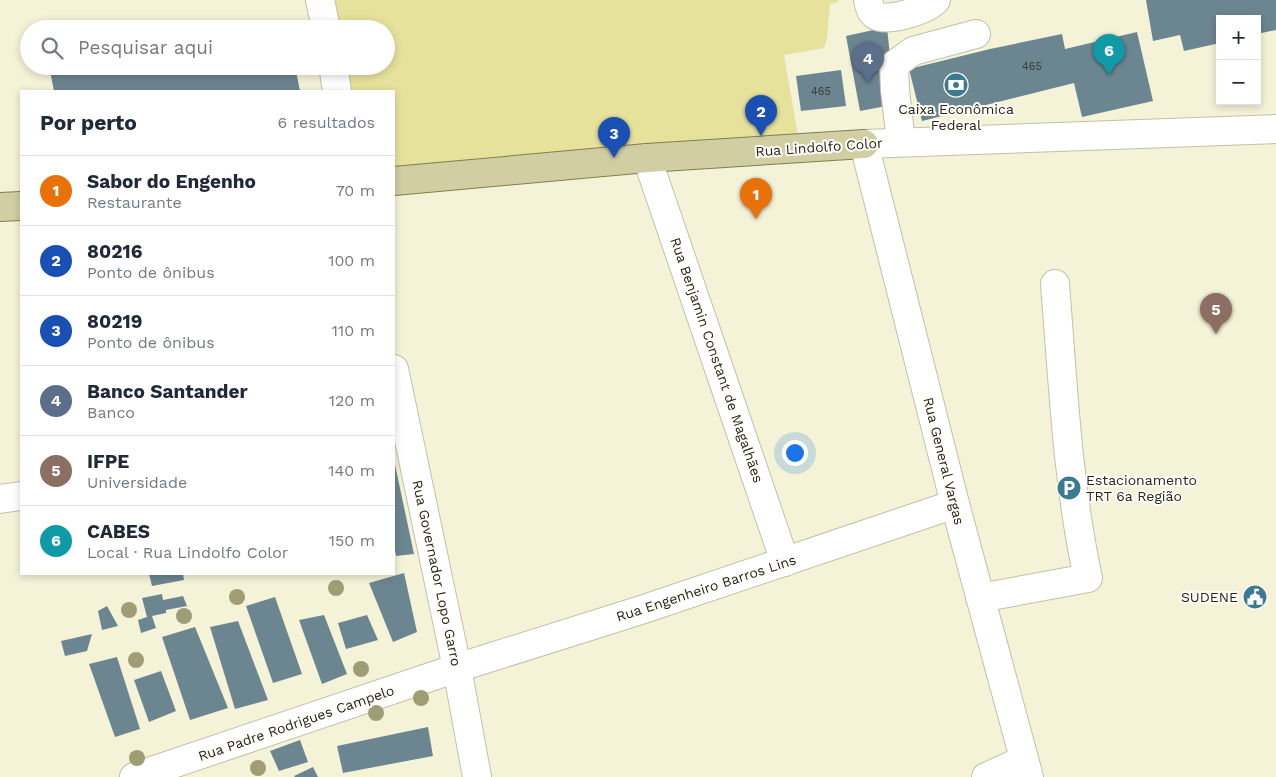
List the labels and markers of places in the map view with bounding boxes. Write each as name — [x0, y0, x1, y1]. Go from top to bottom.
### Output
pin: 6 — [1093, 34, 1125, 75]
pin: 4 — [852, 42, 884, 83]
bank icon: Caixa Econômica Federal — [943, 72, 969, 98]
pin: 2 — [745, 95, 777, 136]
place label: Caixa Econômica Federal — [898, 101, 1014, 133]
pin: 3 — [598, 117, 630, 158]
pin: 1 — [740, 178, 772, 219]
pin: 5 — [1200, 293, 1232, 334]
place label: Estacionamento TRT 6a Região — [1086, 472, 1197, 504]
parking icon: Estacionamento TRT 6a Região — [1056, 475, 1082, 501]
public building icon: SUDENE — [1242, 584, 1268, 610]
place label: SUDENE — [1181, 589, 1238, 605]

